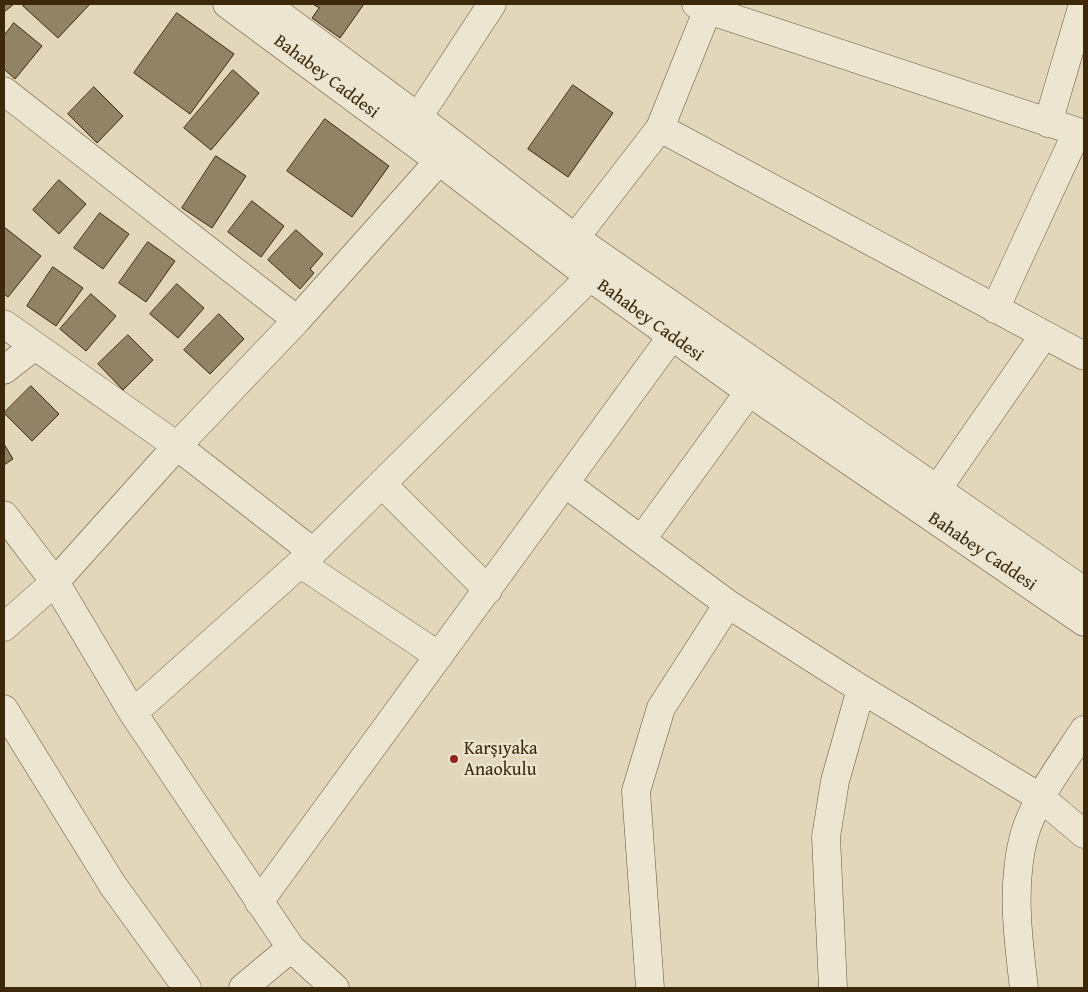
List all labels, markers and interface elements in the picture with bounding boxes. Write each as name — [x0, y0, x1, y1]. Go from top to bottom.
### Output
street label: Bahabey Caddesi — [269, 30, 383, 124]
street label: Bahabey Caddesi — [593, 275, 707, 367]
street label: Bahabey Caddesi — [924, 508, 1040, 596]
place label: Karşıyaka Anaokulu — [464, 738, 538, 781]
marker: Karşıyaka Anaokulu — [448, 753, 460, 765]

